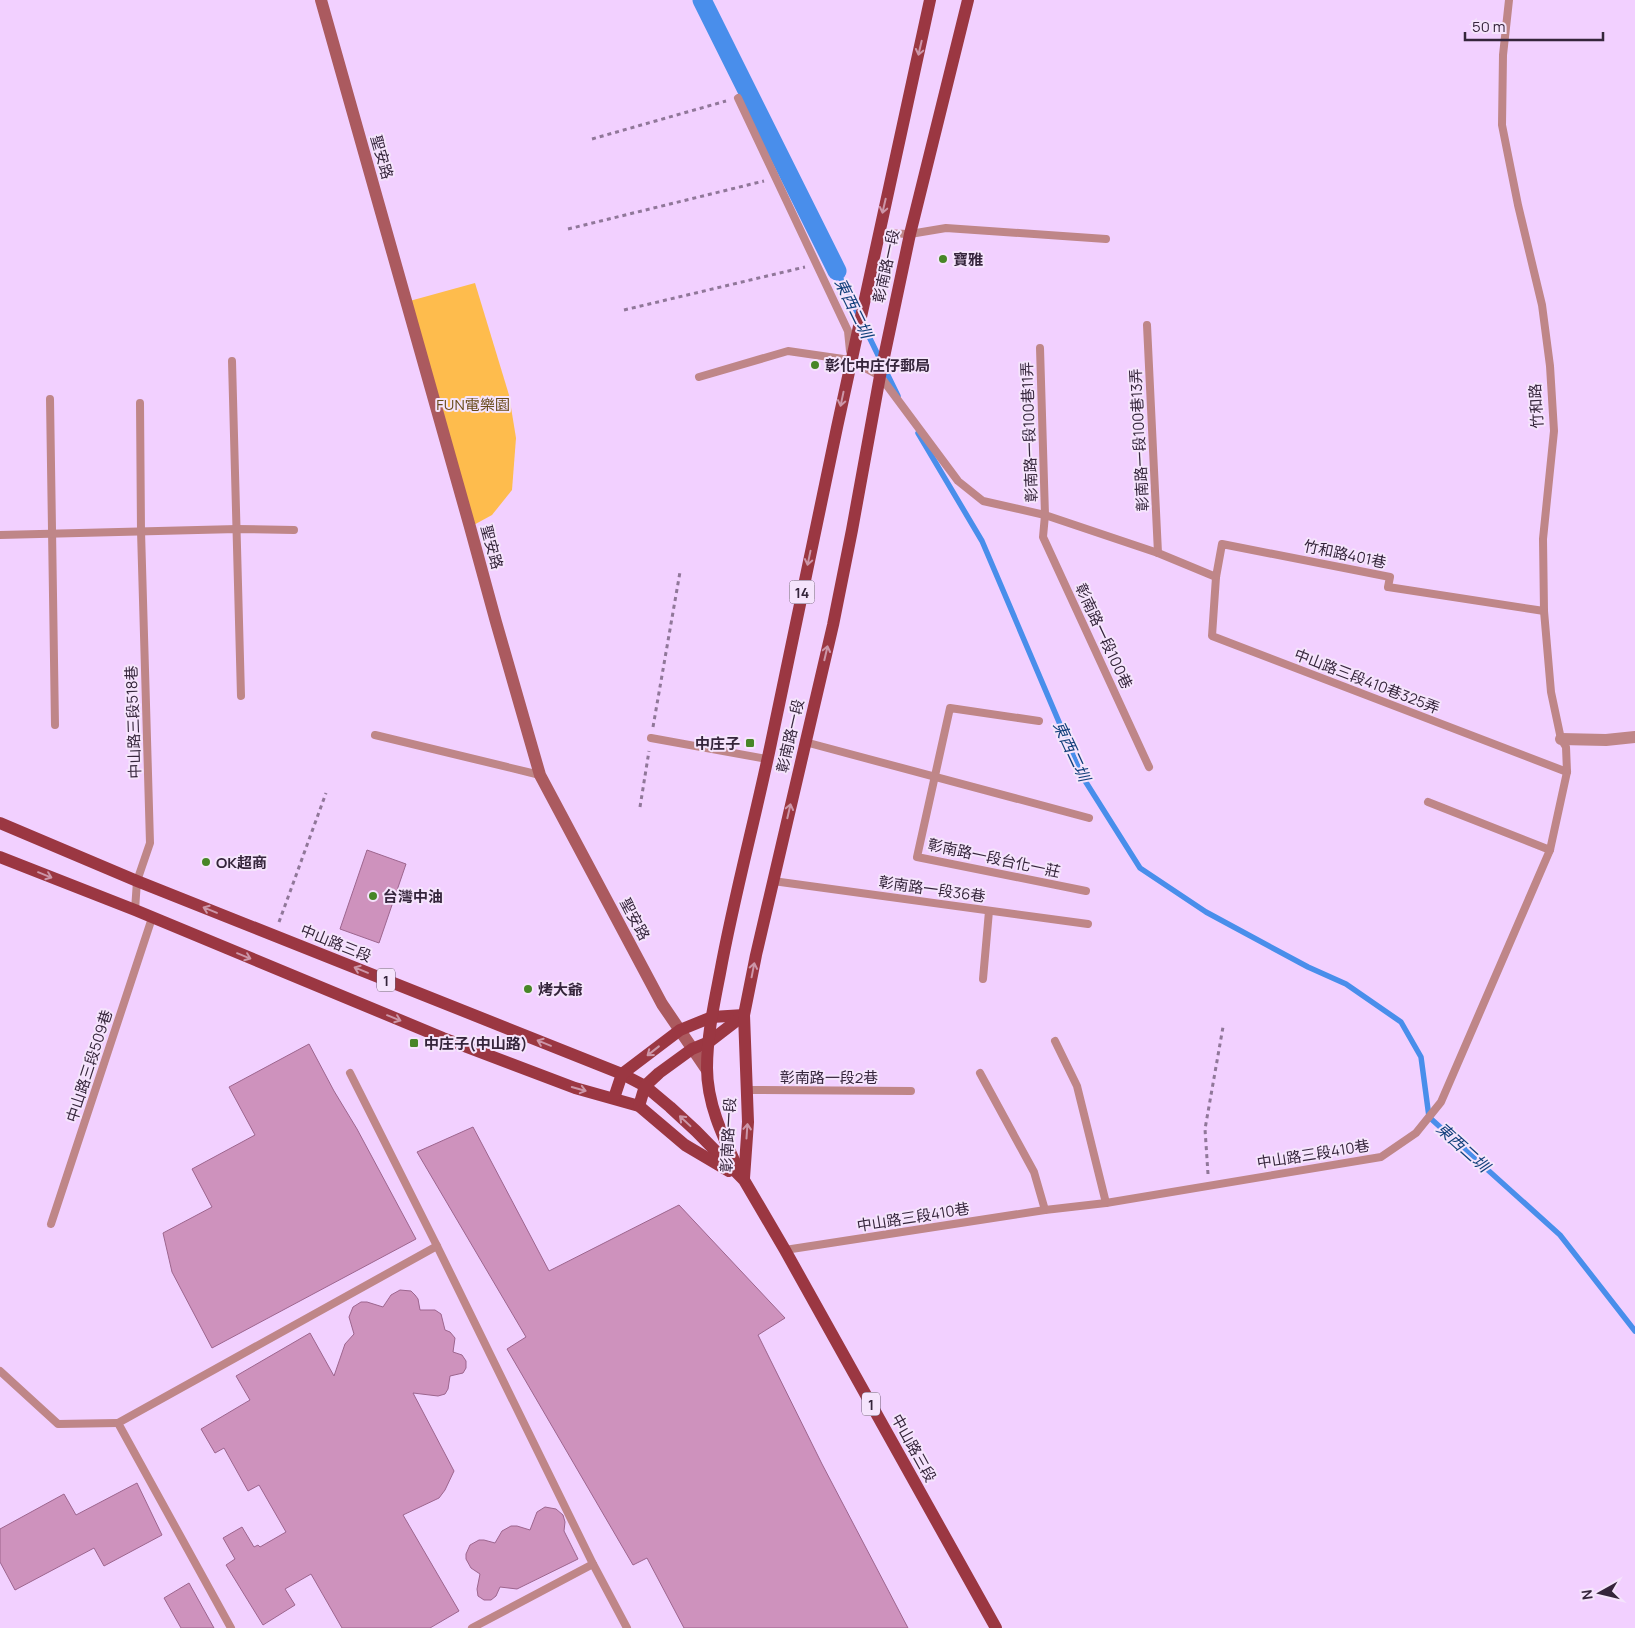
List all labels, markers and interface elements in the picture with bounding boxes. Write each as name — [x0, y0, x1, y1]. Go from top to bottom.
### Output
scale bar — [1465, 10, 1602, 42]
text: 50 m — [1472, 16, 1506, 37]
one-way arrow — [914, 39, 924, 55]
street label: 聖安路 — [366, 132, 398, 182]
one-way arrow — [879, 198, 888, 214]
street label: 彰南路一段 — [868, 227, 904, 305]
place label: 寶雅 — [953, 249, 983, 270]
marker: 寶雅 — [937, 253, 949, 265]
water label: 東西二圳 — [830, 274, 879, 343]
place label: 彰化中庄仔郵局 — [825, 355, 930, 376]
marker: 彰化中庄仔郵局 — [809, 359, 821, 371]
street label: 彰南路一段100巷11弄 — [1016, 361, 1042, 503]
street label: 彰南路一段100巷13弄 — [1125, 368, 1153, 512]
street label: 竹和路 — [1524, 383, 1548, 429]
one-way arrow — [837, 391, 846, 407]
park label: FUN電樂園 — [436, 394, 510, 415]
street label: 聖安路 — [476, 523, 508, 571]
street label: 竹和路401巷 — [1302, 535, 1388, 573]
one-way arrow — [804, 550, 813, 566]
road number: 14 — [790, 580, 814, 604]
street label: 彰南路一段100巷 — [1070, 580, 1138, 692]
street label: 中山路三段410巷325弄 — [1291, 644, 1443, 718]
one-way arrow — [822, 646, 831, 662]
street label: 中山路三段518巷 — [121, 665, 145, 779]
street label: 彰南路一段 — [771, 697, 809, 775]
water label: 東西二圳 — [1049, 717, 1096, 786]
place label: 中庄子 — [695, 733, 740, 754]
marker: 中庄子 — [744, 737, 756, 749]
one-way arrow — [785, 804, 794, 820]
street label: 彰南路一段台化一莊 — [926, 834, 1062, 882]
place label: OK超商 — [216, 852, 267, 873]
marker: OK超商 — [200, 856, 212, 868]
one-way arrow — [37, 870, 52, 880]
street label: 彰南路一段36巷 — [877, 871, 987, 907]
place label: 台灣中油 — [383, 886, 443, 907]
marker: 台灣中油 — [367, 890, 379, 902]
street label: 聖安路 — [615, 894, 655, 944]
one-way arrow — [203, 905, 218, 914]
street label: 中山路三段 — [297, 919, 375, 967]
one-way arrow — [236, 952, 251, 961]
one-way arrow — [749, 962, 758, 978]
one-way arrow — [354, 965, 369, 974]
road number: 1 — [377, 968, 395, 992]
place label: 烤大爺 — [538, 979, 583, 1000]
marker: 烤大爺 — [522, 983, 534, 995]
street label: 中山路三段509巷 — [61, 1007, 117, 1125]
one-way arrow — [387, 1015, 402, 1024]
place label: 中庄子(中山路) — [424, 1033, 528, 1054]
marker: 中庄子(中山路) — [408, 1037, 420, 1049]
one-way arrow — [537, 1038, 552, 1048]
one-way arrow — [647, 1046, 660, 1057]
street label: 彰南路一段2巷 — [780, 1067, 878, 1088]
one-way arrow — [571, 1084, 587, 1094]
street label: 彰南路一段 — [716, 1097, 740, 1173]
one-way arrow — [678, 1115, 691, 1127]
water label: 東西二圳 — [1432, 1117, 1496, 1178]
one-way arrow — [743, 1124, 752, 1140]
street label: 中山路三段410巷 — [1255, 1135, 1371, 1173]
street label: 中山路三段410巷 — [855, 1198, 971, 1236]
road number: 1 — [862, 1392, 880, 1416]
street label: 中山路三段 — [887, 1410, 941, 1486]
north arrow — [1575, 1568, 1625, 1618]
text: N — [1577, 1589, 1597, 1601]

